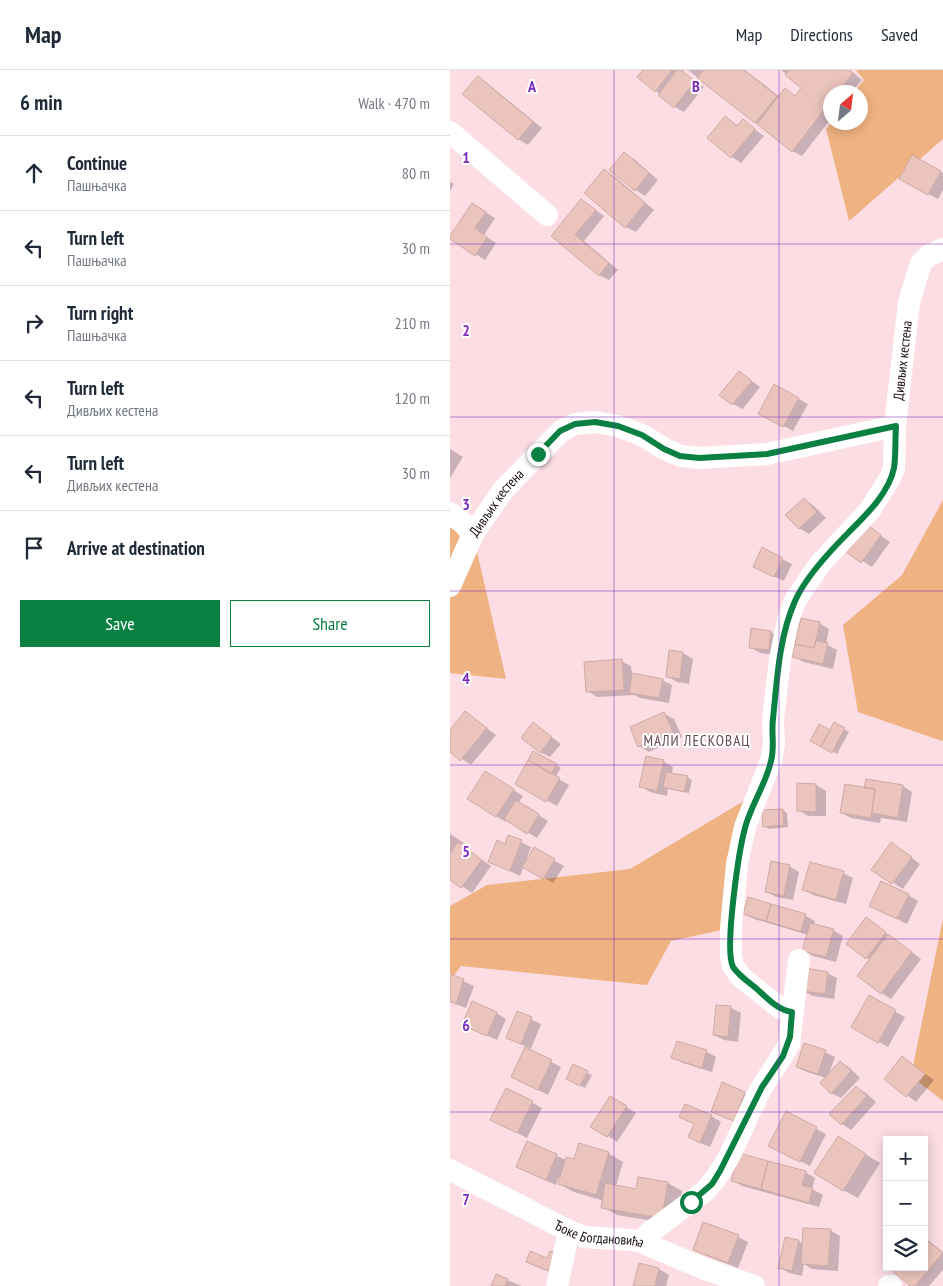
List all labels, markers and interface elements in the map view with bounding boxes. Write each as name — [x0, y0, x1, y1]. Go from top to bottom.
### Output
text: Map — [25, 19, 62, 50]
text: Map — [736, 23, 762, 46]
text: Directions — [790, 23, 853, 46]
text: Saved — [881, 23, 918, 46]
text: A — [527, 76, 537, 96]
text: B — [692, 76, 700, 96]
north arrow — [823, 85, 868, 130]
text: 6 min — [20, 89, 62, 116]
text: Walk · 470 m — [358, 93, 430, 113]
text: 1 — [462, 147, 470, 167]
text: Continue — [67, 151, 127, 175]
icon: ahead — [20, 159, 48, 187]
text: 80 m — [402, 163, 430, 183]
text: Пашњачка — [67, 175, 127, 195]
text: Turn left — [67, 226, 124, 250]
icon: left — [20, 234, 48, 262]
text: 30 m — [402, 238, 430, 258]
text: Пашњачка — [67, 250, 127, 270]
text: Turn right — [67, 301, 133, 325]
icon: right — [20, 309, 48, 337]
text: 210 m — [395, 313, 430, 333]
text: 2 — [462, 320, 470, 340]
street label: Дивљих кестена — [889, 320, 916, 401]
text: Пашњачка — [67, 325, 127, 345]
text: Turn left — [67, 376, 124, 400]
icon: left — [20, 384, 48, 412]
text: 120 m — [395, 388, 430, 408]
text: Дивљих кестена — [67, 400, 158, 420]
route end — [527, 443, 550, 466]
text: Turn left — [67, 451, 124, 475]
icon: left — [20, 459, 48, 487]
text: 30 m — [402, 463, 430, 483]
street label: Дивљих кестена — [465, 465, 528, 540]
text: Дивљих кестена — [67, 475, 158, 495]
text: 3 — [462, 494, 470, 514]
icon: arrive — [20, 534, 48, 562]
text: Arrive at destination — [67, 536, 205, 560]
button: Save — [20, 600, 220, 647]
button: Share — [230, 600, 430, 647]
text: 4 — [462, 668, 470, 688]
district label: МАЛИ ЛЕСКОВАЦ — [643, 731, 751, 750]
text: 5 — [462, 841, 470, 861]
text: 6 — [462, 1015, 470, 1035]
map controls — [883, 1136, 928, 1271]
button: + — [883, 1136, 928, 1181]
button: − — [883, 1181, 928, 1226]
text: 7 — [462, 1189, 470, 1209]
route start — [680, 1191, 703, 1214]
street label: Ђоке Богдановића — [551, 1216, 647, 1251]
button: layers — [883, 1226, 928, 1271]

